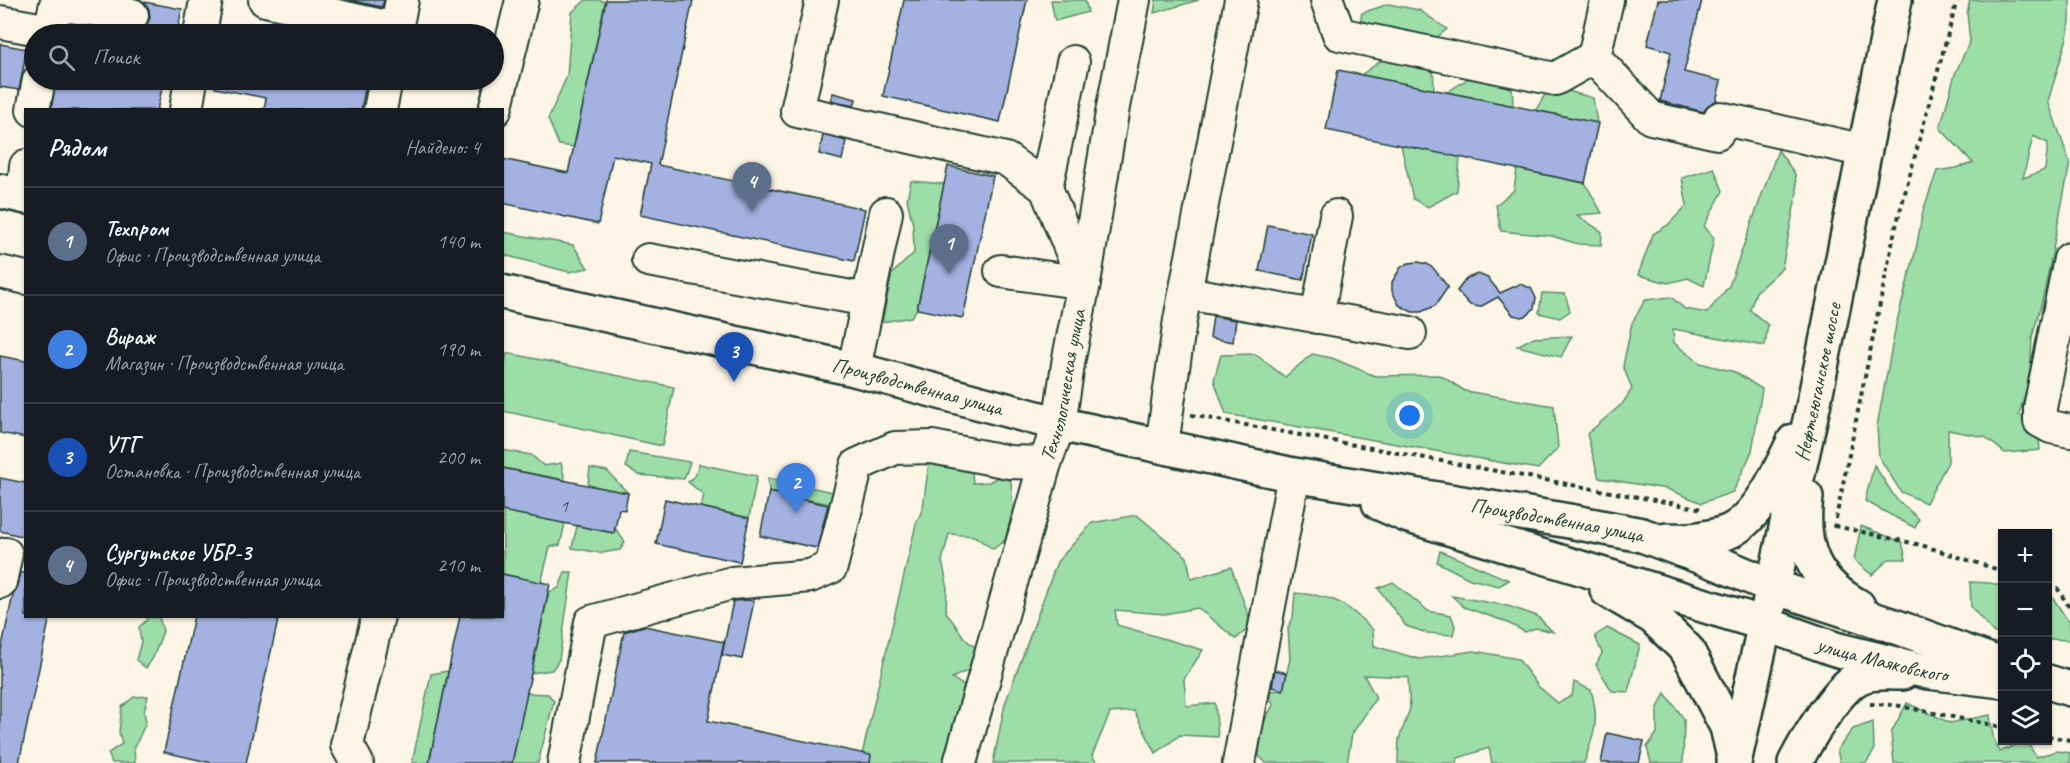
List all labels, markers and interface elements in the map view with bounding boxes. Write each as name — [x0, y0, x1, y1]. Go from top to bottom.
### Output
search box — [24, 24, 504, 90]
icon: search — [45, 41, 78, 74]
text: Поиск — [93, 43, 139, 71]
text: Рядом — [48, 131, 106, 164]
text: Найдено: 4 — [405, 135, 480, 160]
pin: 4 — [732, 162, 771, 212]
text: Техпром — [105, 215, 168, 243]
pin: 1 — [930, 224, 968, 274]
text: 1 — [63, 229, 72, 254]
text: 140 m — [437, 229, 480, 254]
text: Офис · Производственная улица — [105, 243, 320, 268]
street label: Нефтеюганское шоссе — [1788, 300, 1847, 464]
street label: Технологическая улица — [1034, 305, 1092, 465]
text: Вираж — [105, 323, 155, 351]
pin: 3 — [714, 332, 754, 382]
text: 2 — [63, 337, 72, 362]
text: 190 m — [437, 337, 480, 362]
text: Магазин · Производственная улица — [105, 351, 344, 376]
street label: Производственная улица — [830, 352, 1008, 422]
your location — [1395, 401, 1424, 430]
text: УТГ — [105, 431, 139, 459]
text: 3 — [63, 445, 72, 470]
text: 200 m — [437, 445, 480, 470]
text: Остановка · Производственная улица — [105, 459, 360, 484]
pin: 2 — [776, 464, 816, 513]
street label: Производственная улица — [1469, 492, 1648, 548]
house number: 1 — [560, 495, 569, 517]
map controls — [1998, 529, 2052, 745]
button: + — [1998, 529, 2052, 583]
text: Сургутское УБР-3 — [105, 539, 251, 567]
text: 4 — [63, 553, 72, 578]
text: 210 m — [437, 553, 480, 578]
text: Офис · Производственная улица — [105, 567, 320, 592]
button: − — [1998, 583, 2052, 637]
street label: улица Маяковского — [1812, 630, 1952, 688]
button: locate — [1998, 637, 2052, 691]
button: layers — [1998, 691, 2052, 745]

